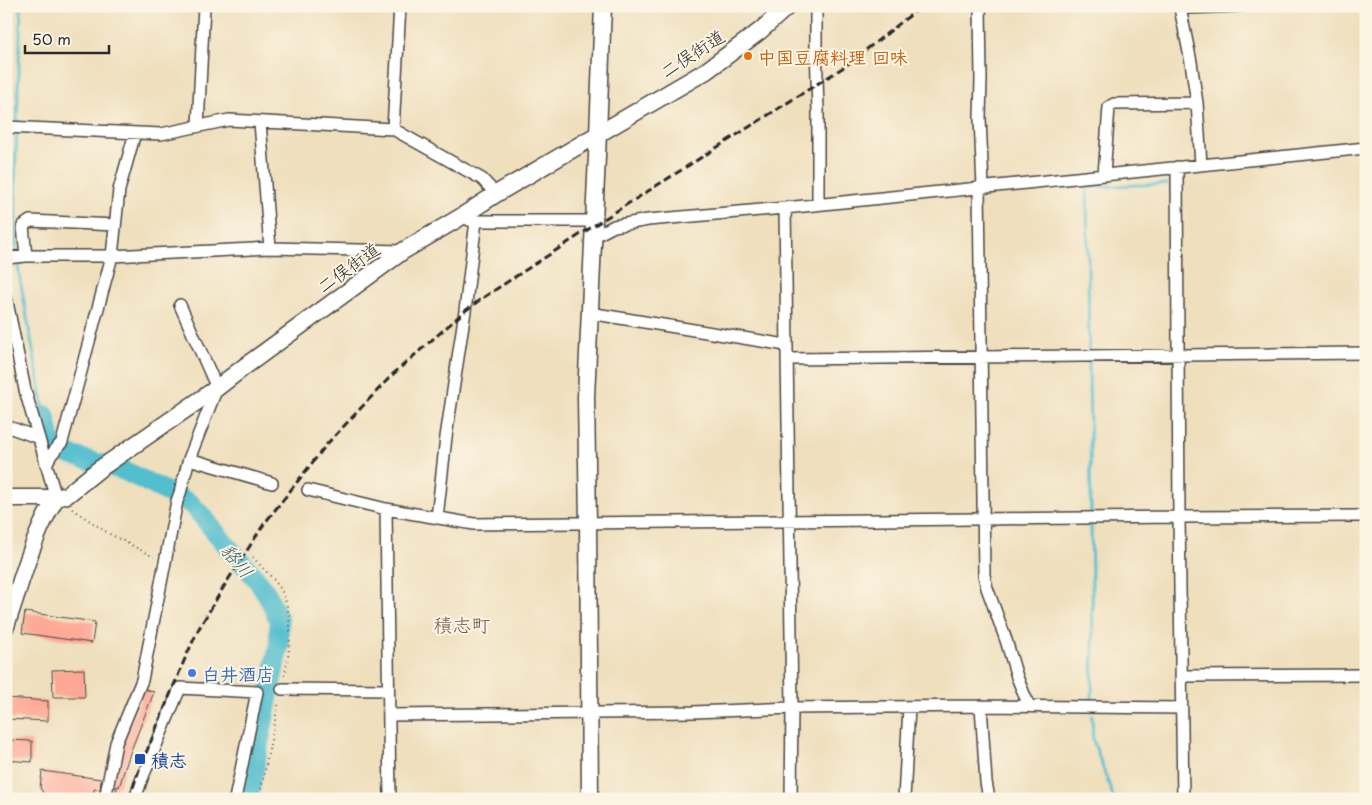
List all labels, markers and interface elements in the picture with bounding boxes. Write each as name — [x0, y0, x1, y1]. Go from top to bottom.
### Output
scale bar — [25, 22, 109, 54]
street label: 二俣街道 — [654, 22, 730, 84]
text: 50 m — [32, 27, 71, 50]
place label: 中国豆腐料理 回味 — [758, 43, 908, 70]
marker: 中国豆腐料理 回味 — [742, 50, 754, 62]
street label: 二俣街道 — [311, 235, 385, 299]
water label: 貉川 — [215, 536, 261, 584]
district label: 積志町 — [433, 610, 491, 638]
place label: 白井酒店 — [202, 660, 274, 687]
marker: 白井酒店 — [186, 667, 198, 679]
place label: 積志 — [151, 746, 187, 773]
marker: 積志 — [133, 752, 147, 766]

